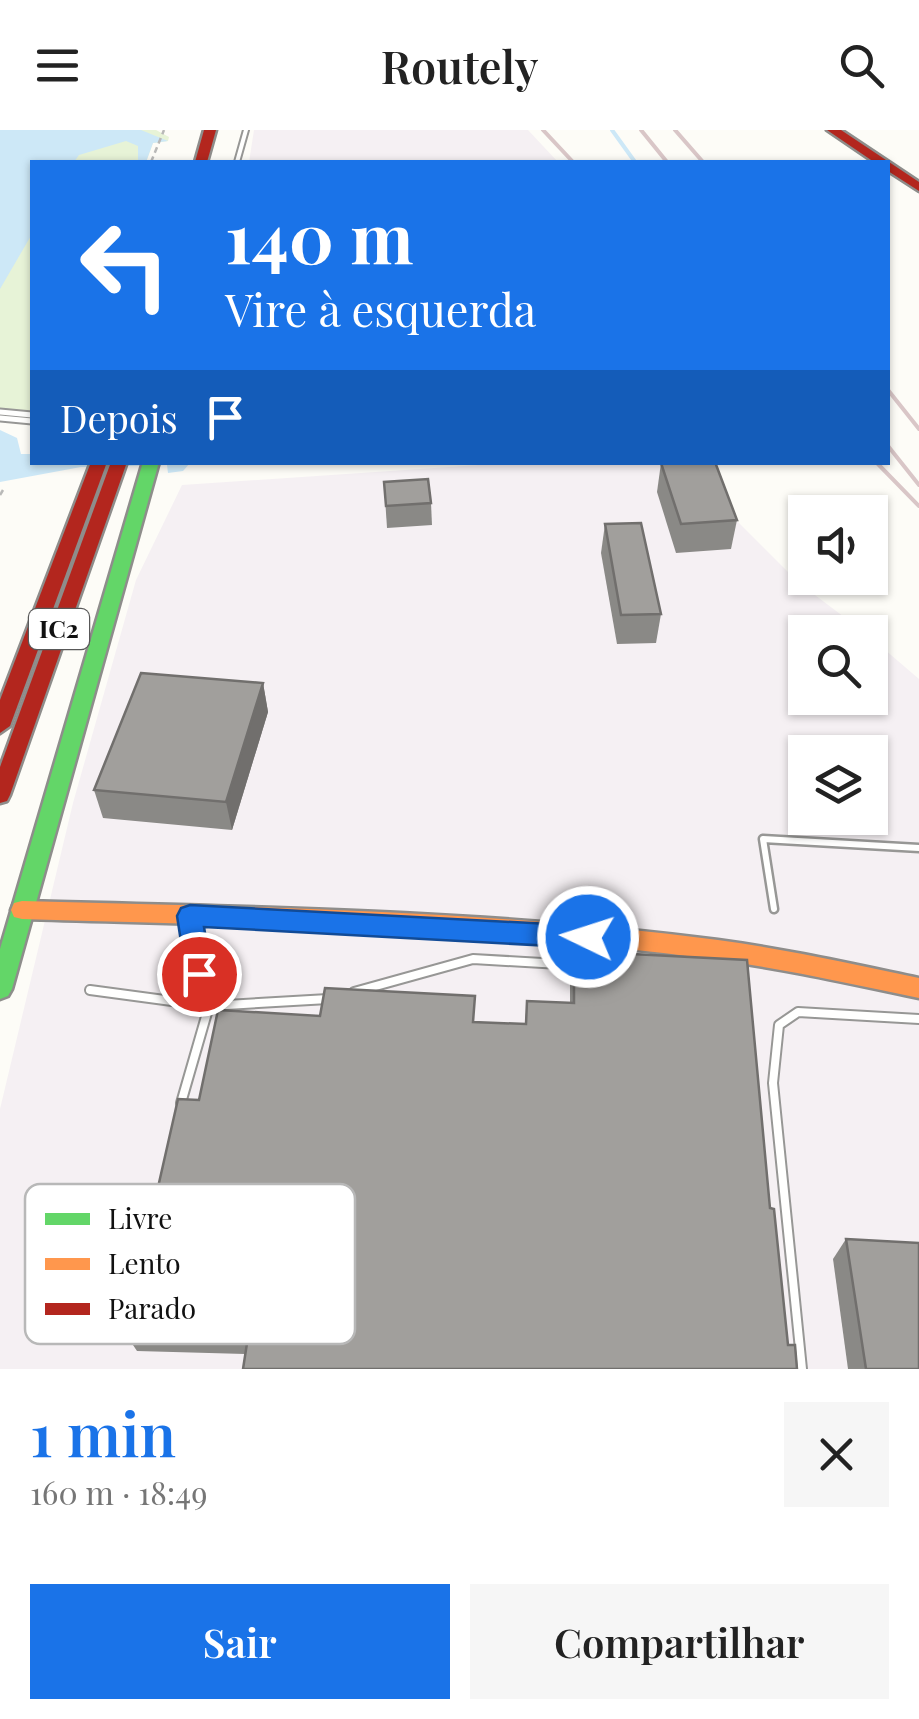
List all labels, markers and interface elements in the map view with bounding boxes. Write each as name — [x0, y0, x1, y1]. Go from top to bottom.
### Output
text: Routely — [381, 35, 538, 95]
icon: menu — [30, 38, 85, 93]
icon: search — [834, 38, 889, 93]
text: 140 m — [225, 188, 414, 282]
icon: left — [60, 200, 190, 330]
text: Vire à esquerda — [225, 278, 536, 338]
icon: arrive — [198, 390, 253, 445]
text: Depois — [60, 392, 178, 443]
map controls — [788, 495, 888, 835]
button: sound — [788, 495, 888, 595]
road number: IC2 — [29, 609, 89, 649]
button: search — [788, 615, 888, 715]
button: layers — [788, 735, 888, 835]
position arrow — [536, 885, 640, 989]
pin — [157, 932, 242, 1017]
icon: arrive — [172, 947, 227, 1002]
legend — [25, 1184, 355, 1344]
text: Livre — [108, 1199, 172, 1236]
text: Lento — [108, 1244, 181, 1281]
text: Parado — [108, 1289, 196, 1326]
text: 1 min — [30, 1392, 176, 1472]
button: close — [784, 1402, 889, 1507]
text: 160 m · 18:49 — [30, 1470, 207, 1513]
button: Sair — [30, 1584, 450, 1699]
button: Compartilhar — [470, 1584, 889, 1699]

